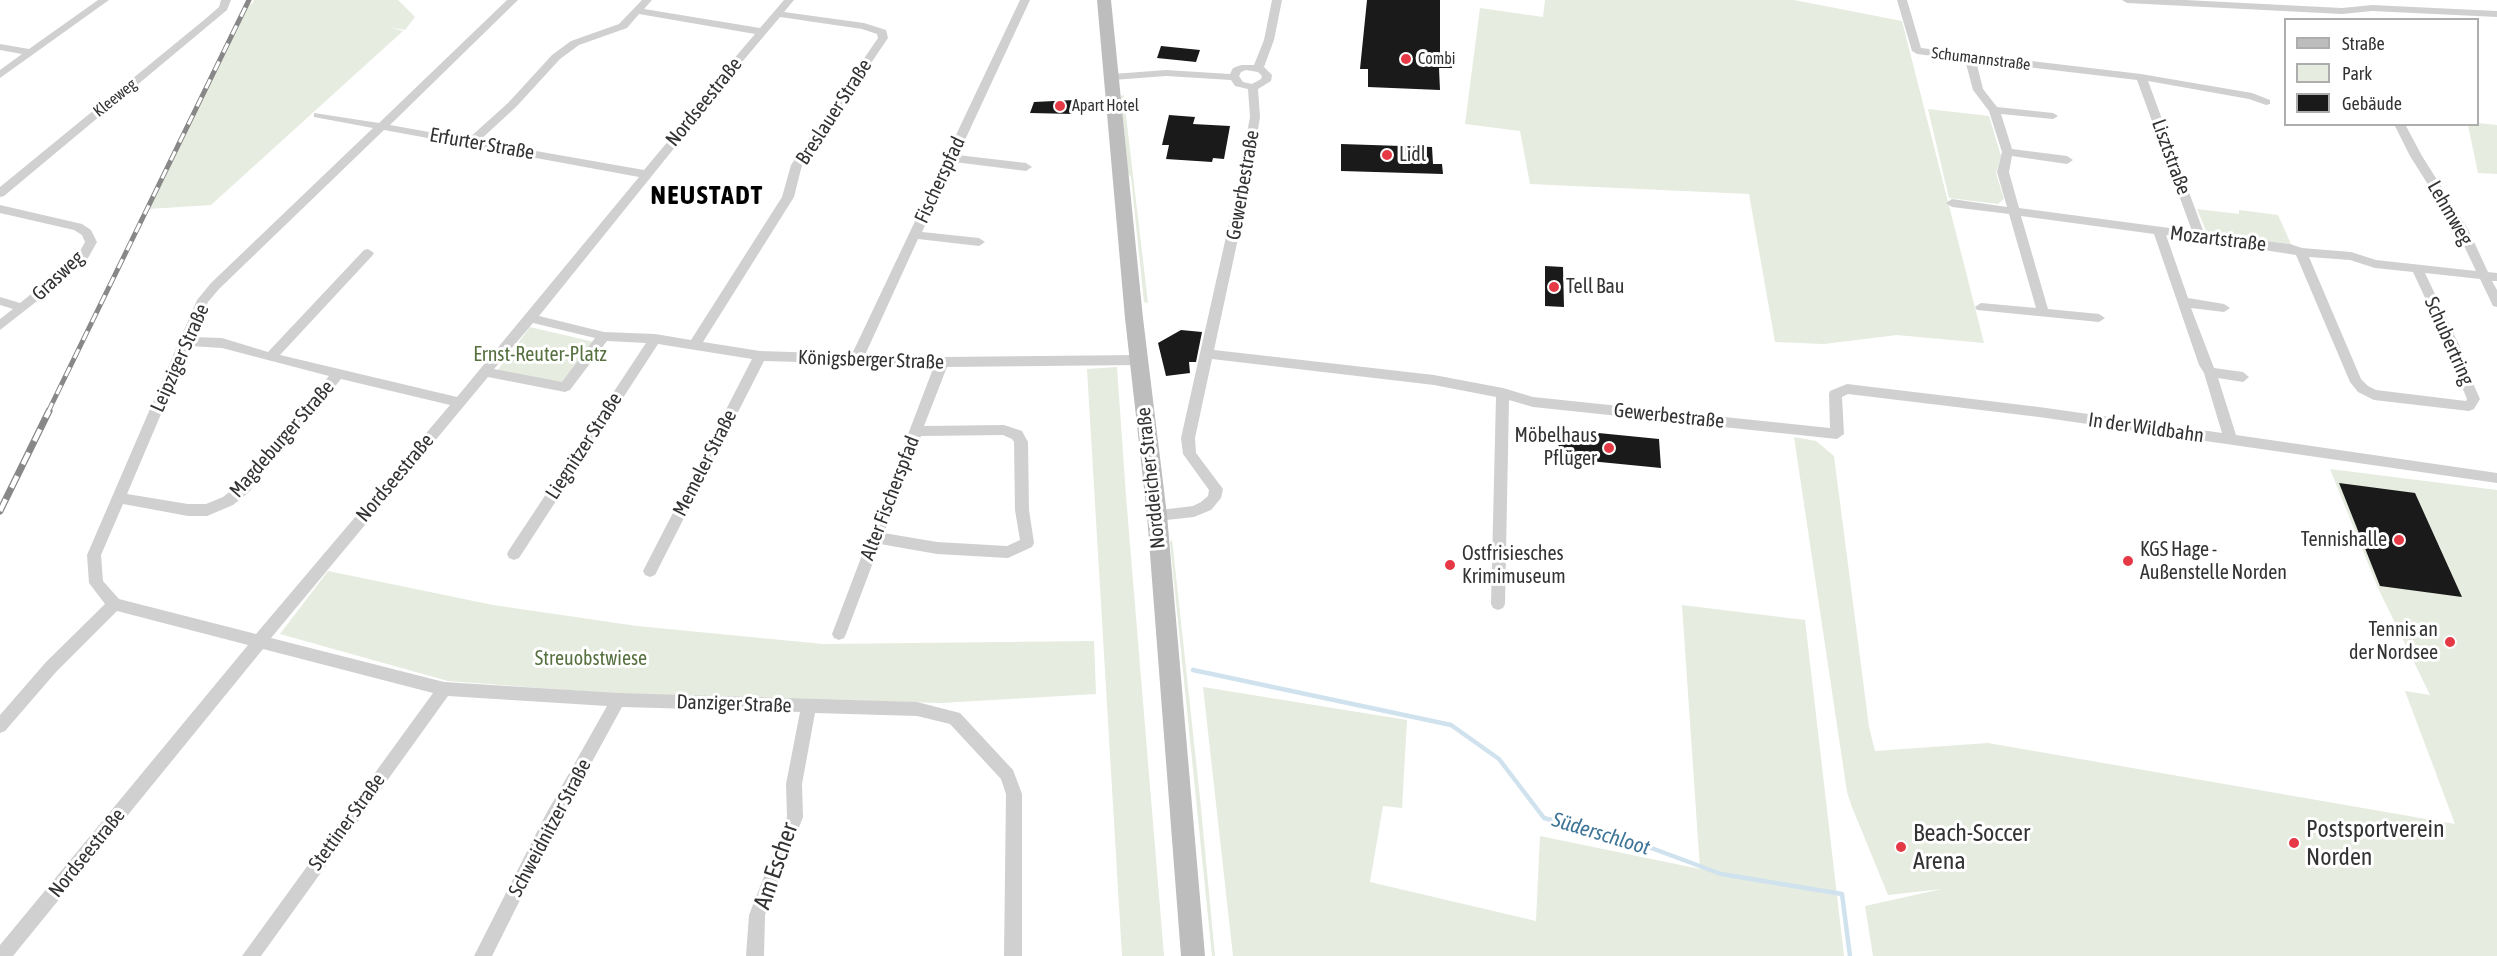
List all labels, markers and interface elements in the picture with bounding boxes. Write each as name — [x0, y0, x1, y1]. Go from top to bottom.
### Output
legend — [2284, 18, 2479, 126]
text: Straße — [2342, 33, 2385, 54]
street label: Schumannstraße — [1930, 43, 2032, 75]
place label: Combi — [1418, 49, 1456, 69]
marker: Combi — [1399, 52, 1413, 66]
street label: Nordseestraße — [661, 53, 747, 151]
street label: Breslauer Straße — [791, 55, 877, 169]
text: Park — [2342, 63, 2372, 84]
street label: Kleeweg — [90, 75, 140, 121]
text: Gebäude — [2342, 93, 2402, 114]
place label: Apart Hotel — [1072, 96, 1139, 116]
marker: Apart Hotel — [1053, 99, 1067, 113]
street label: Lisztstraße — [2146, 116, 2196, 198]
street label: Erfurter Straße — [428, 123, 536, 165]
street label: Gewerbestraße — [1222, 128, 1264, 242]
street label: Fischerspfad — [910, 133, 970, 227]
place label: Lidl — [1399, 143, 1426, 167]
marker: Lidl — [1380, 148, 1394, 162]
street label: Lehmweg — [2422, 177, 2478, 249]
district label: NEUSTADT — [650, 180, 764, 212]
street label: Mozartstraße — [2169, 221, 2267, 257]
street label: Grasweg — [27, 246, 89, 306]
place label: Tell Bau — [1566, 275, 1624, 299]
marker: Tell Bau — [1547, 280, 1561, 294]
street label: Schubertring — [2419, 293, 2479, 389]
street label: Leipziger Straße — [145, 300, 215, 416]
park label: Ernst-Reuter-Platz — [473, 343, 607, 367]
street label: Königsberger Straße — [798, 345, 944, 375]
street label: Magdeburger Straße — [225, 376, 339, 502]
street label: Liegnitzer Straße — [541, 388, 627, 504]
street label: Gewerbestraße — [1613, 398, 1725, 434]
street label: Memeler Straße — [668, 406, 742, 520]
street label: Norddeicher Straße — [1132, 406, 1170, 550]
street label: In der Wildbahn — [2087, 408, 2205, 448]
place label: Möbelhaus Pflüger — [1515, 424, 1597, 471]
street label: Nordseestraße — [351, 429, 439, 527]
street label: Alter Fischerspfad — [855, 433, 925, 563]
marker: Möbelhaus Pflüger — [1602, 441, 1616, 455]
place label: Tennishalle — [2301, 528, 2387, 552]
marker: Tennishalle — [2392, 533, 2406, 547]
place label: KGS Hage - Außenstelle Norden — [2140, 538, 2287, 585]
place label: Ostfrisiesches Krimimuseum — [1462, 542, 1566, 589]
marker: KGS Hage - Außenstelle Norden — [2121, 554, 2135, 568]
marker: Ostfrisiesches Krimimuseum — [1443, 558, 1457, 572]
place label: Tennis an der Nordsee — [2349, 618, 2438, 665]
marker: Tennis an der Nordsee — [2443, 635, 2457, 649]
park label: Streuobstwiese — [535, 647, 647, 671]
street label: Danziger Straße — [676, 690, 792, 718]
street label: Schweidnitzer Straße — [504, 755, 596, 901]
street label: Stettiner Straße — [304, 769, 390, 875]
street label: Nordseestraße — [44, 804, 130, 902]
water label: Süderschloot — [1549, 807, 1653, 861]
place label: Postsportverein Norden — [2306, 815, 2445, 871]
street label: Am Escher — [748, 819, 804, 913]
place label: Beach-Soccer Arena — [1913, 819, 2030, 875]
marker: Postsportverein Norden — [2287, 836, 2301, 850]
marker: Beach-Soccer Arena — [1894, 840, 1908, 854]

